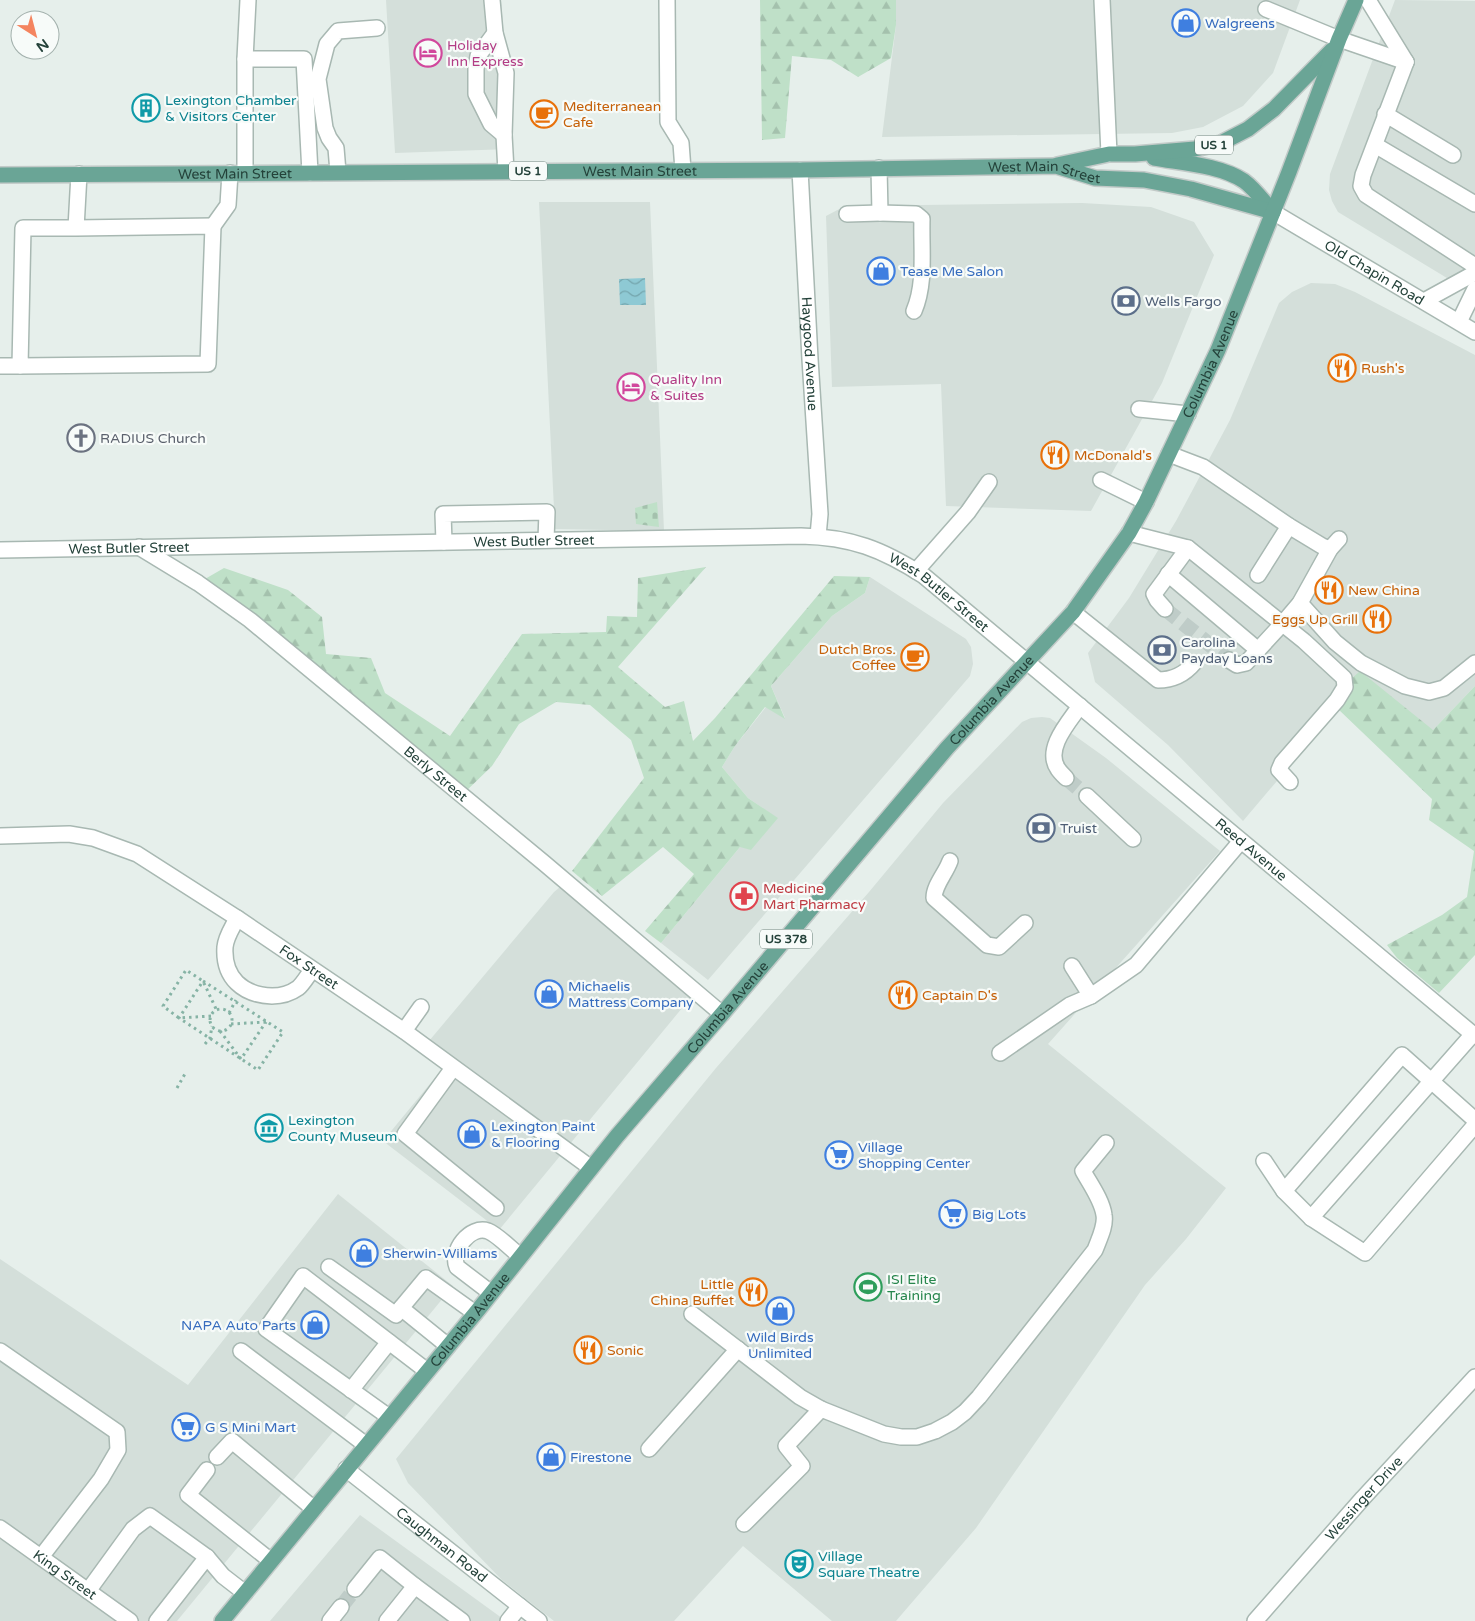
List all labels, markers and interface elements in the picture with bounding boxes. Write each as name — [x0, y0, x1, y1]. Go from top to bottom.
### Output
shop icon: Walgreens — [1171, 8, 1201, 38]
north arrow — [10, 10, 60, 60]
place label: Walgreens — [1205, 15, 1275, 32]
text: N — [33, 35, 52, 55]
place label: Holiday Inn Express — [447, 37, 524, 70]
hotel icon: Holiday Inn Express — [413, 38, 443, 68]
place label: Lexington Chamber & Visitors Center — [165, 92, 297, 125]
building icon: Lexington Chamber & Visitors Center — [131, 93, 161, 123]
place label: Mediterranean Cafe — [563, 98, 661, 131]
cafe icon: Mediterranean Cafe — [529, 99, 559, 129]
road number: US 1 — [1195, 136, 1233, 154]
street label: West Main Street — [988, 158, 1101, 187]
road number: US 1 — [509, 162, 547, 180]
street label: West Main Street — [583, 163, 698, 180]
street label: West Main Street — [178, 165, 293, 183]
street label: Old Chapin Road — [1321, 237, 1427, 309]
shop icon: Tease Me Salon — [866, 256, 896, 286]
place label: Tease Me Salon — [900, 263, 1004, 280]
bank icon: Wells Fargo — [1111, 286, 1141, 316]
place label: Wells Fargo — [1145, 293, 1222, 310]
street label: Haygood Avenue — [798, 296, 821, 411]
street label: Columbia Avenue — [1179, 307, 1242, 421]
restaurant icon: Rush's — [1327, 353, 1357, 383]
place label: Rush's — [1361, 360, 1405, 377]
place label: Quality Inn & Suites — [650, 371, 722, 404]
hotel icon: Quality Inn & Suites — [616, 372, 646, 402]
church icon: RADIUS Church — [66, 423, 96, 453]
place label: RADIUS Church — [100, 430, 206, 447]
restaurant icon: McDonald's — [1040, 440, 1070, 470]
place label: McDonald's — [1074, 447, 1152, 464]
street label: West Butler Street — [473, 532, 595, 551]
street label: West Butler Street — [68, 539, 190, 558]
street label: West Butler Street — [886, 549, 993, 636]
restaurant icon: New China — [1314, 575, 1344, 605]
place label: New China — [1348, 582, 1420, 599]
restaurant icon: Eggs Up Grill — [1362, 604, 1392, 634]
place label: Eggs Up Grill — [1272, 611, 1358, 628]
place label: Carolina Payday Loans — [1181, 634, 1273, 667]
bank icon: Carolina Payday Loans — [1147, 635, 1177, 665]
place label: Dutch Bros. Coffee — [819, 641, 896, 674]
cafe icon: Dutch Bros. Coffee — [900, 642, 930, 672]
street label: Columbia Avenue — [946, 652, 1038, 749]
street label: Berly Street — [400, 743, 471, 806]
bank icon: Truist — [1026, 813, 1056, 843]
street label: Reed Avenue — [1212, 815, 1291, 885]
place label: Truist — [1060, 820, 1098, 837]
place label: Medicine Mart Pharmacy — [763, 880, 866, 913]
pharmacy icon: Medicine Mart Pharmacy — [729, 881, 759, 911]
road number: US 378 — [760, 930, 812, 949]
street label: Fox Street — [276, 941, 342, 994]
street label: Columbia Avenue — [683, 958, 772, 1058]
place label: Michaelis Mattress Company — [568, 978, 694, 1011]
shop icon: Michaelis Mattress Company — [534, 979, 564, 1009]
restaurant icon: Captain D's — [888, 980, 918, 1010]
place label: Captain D's — [922, 987, 998, 1004]
place label: Lexington County Museum — [288, 1112, 397, 1145]
museum icon: Lexington County Museum — [254, 1113, 284, 1143]
place label: Lexington Paint & Flooring — [491, 1118, 596, 1151]
shop icon: Lexington Paint & Flooring — [457, 1119, 487, 1149]
place label: Village Shopping Center — [858, 1139, 971, 1172]
supermarket icon: Village Shopping Center — [824, 1140, 854, 1170]
supermarket icon: Big Lots — [938, 1199, 968, 1229]
place label: Big Lots — [972, 1206, 1026, 1223]
shop icon: Sherwin-Williams — [349, 1238, 379, 1268]
place label: Sherwin-Williams — [383, 1245, 498, 1262]
street label: Columbia Avenue — [427, 1269, 514, 1371]
place label: ISI Elite Training — [887, 1271, 941, 1304]
sports icon: ISI Elite Training — [853, 1272, 883, 1302]
place label: Little China Buffet — [650, 1276, 735, 1309]
restaurant icon: Little China Buffet — [738, 1277, 768, 1307]
shop icon: Wild Birds Unlimited — [765, 1296, 795, 1326]
shop icon: NAPA Auto Parts — [300, 1310, 330, 1340]
place label: NAPA Auto Parts — [181, 1317, 296, 1334]
place label: Wild Birds Unlimited — [746, 1329, 814, 1362]
restaurant icon: Sonic — [573, 1335, 603, 1365]
place label: Sonic — [607, 1342, 644, 1359]
supermarket icon: G S Mini Mart — [171, 1412, 201, 1442]
place label: G S Mini Mart — [205, 1419, 297, 1436]
shop icon: Firestone — [536, 1442, 566, 1472]
place label: Firestone — [570, 1449, 632, 1466]
street label: Wessinger Drive — [1322, 1453, 1406, 1544]
street label: Caughman Road — [392, 1504, 491, 1586]
street label: King Street — [30, 1547, 100, 1604]
place label: Village Square Theatre — [818, 1548, 920, 1581]
theatre icon: Village Square Theatre — [784, 1549, 814, 1579]

